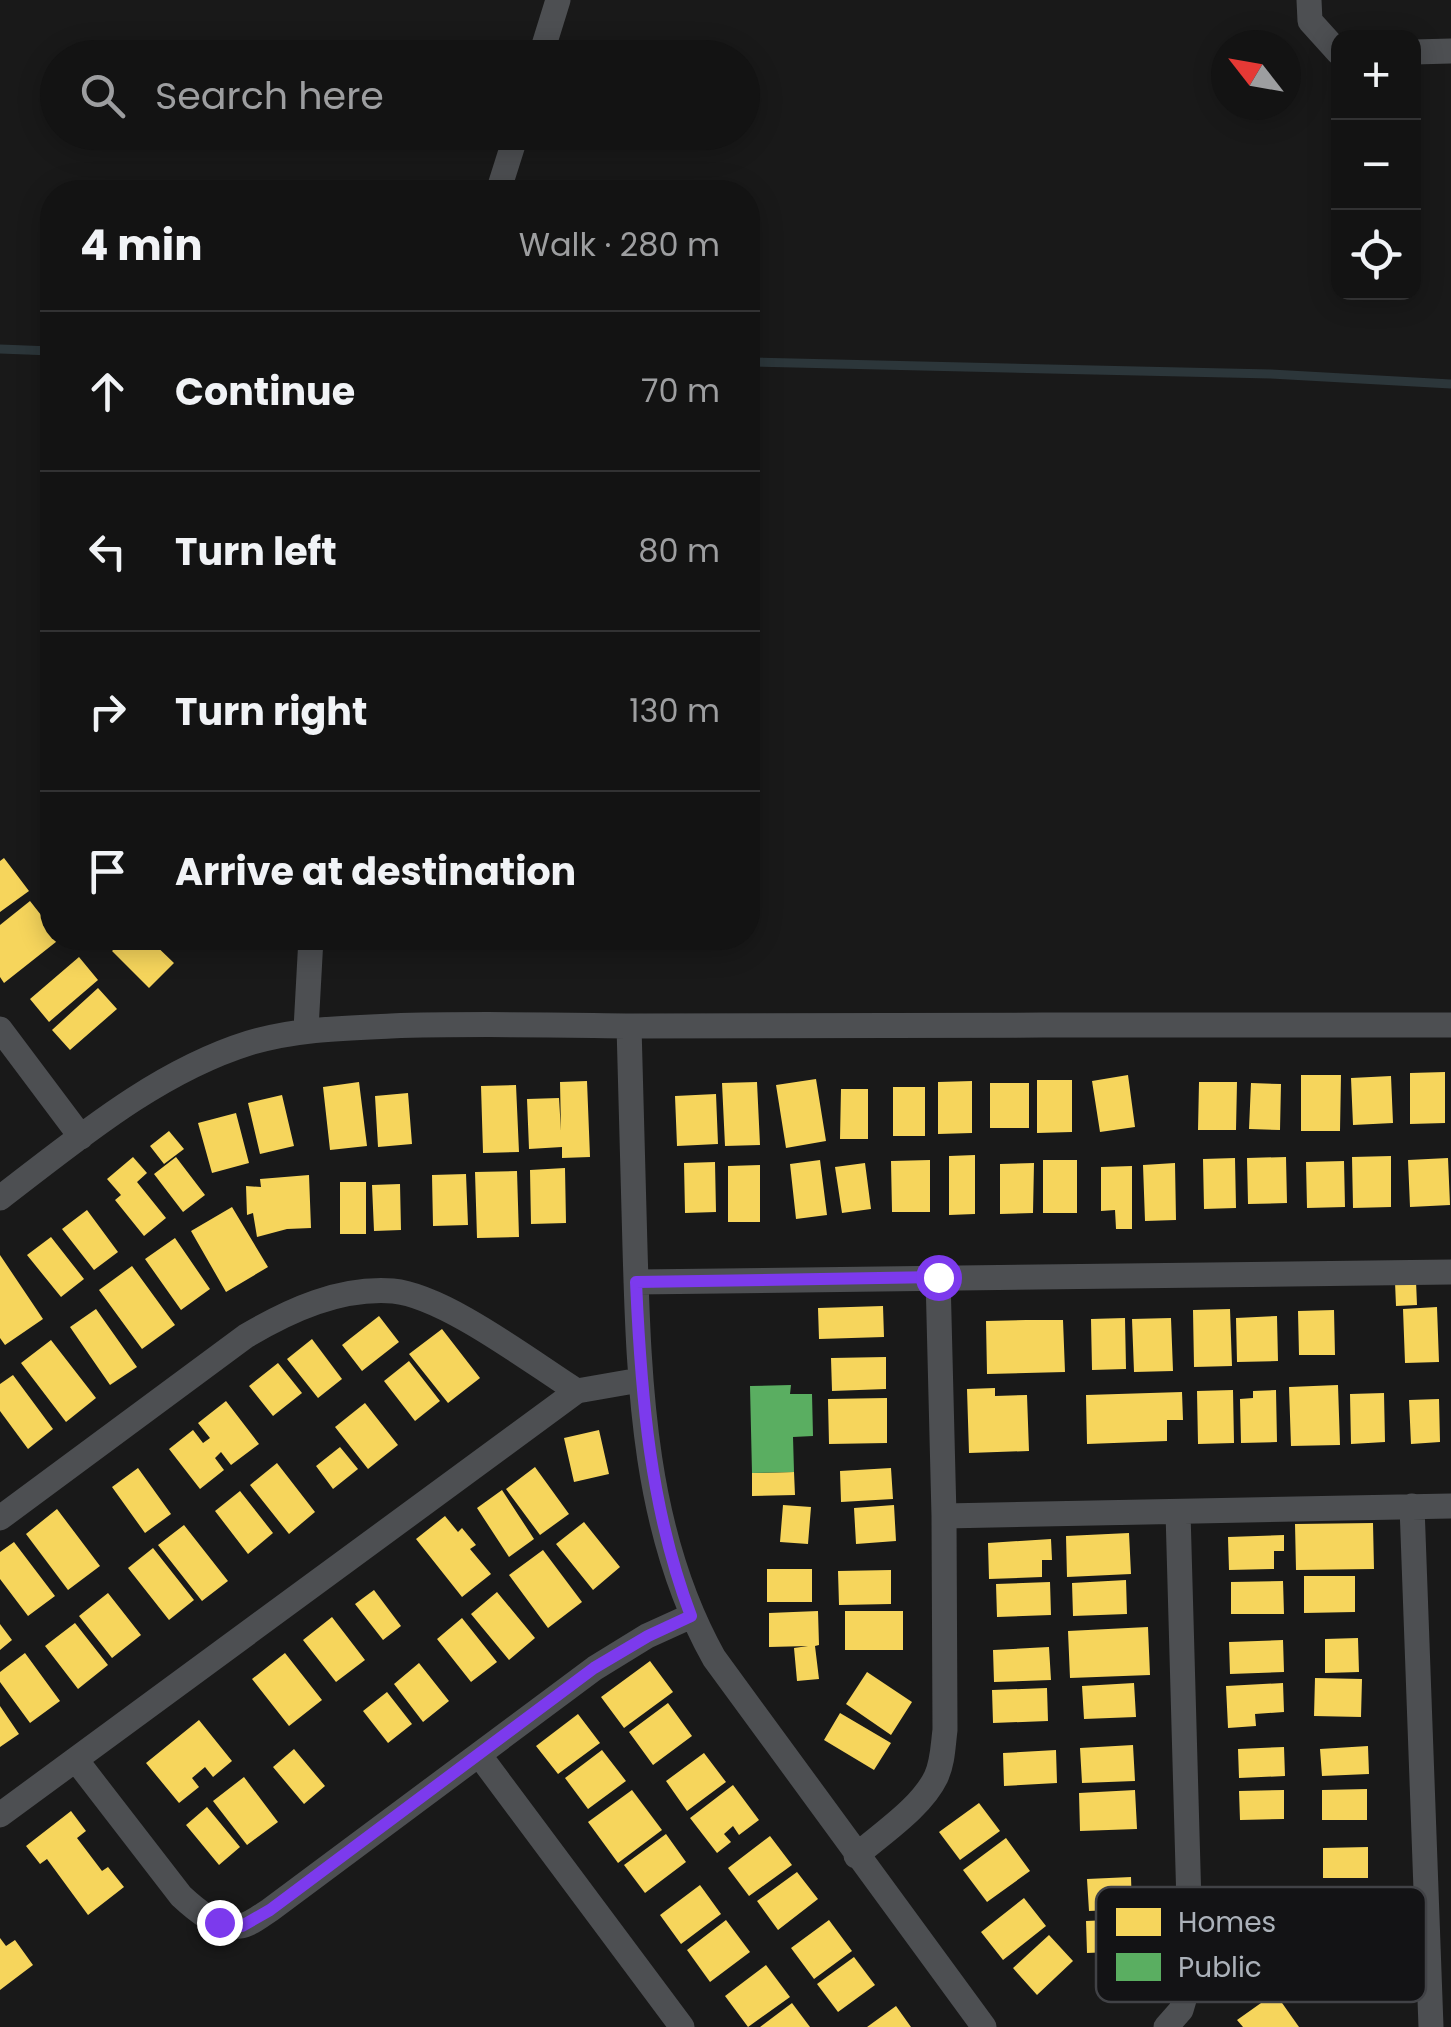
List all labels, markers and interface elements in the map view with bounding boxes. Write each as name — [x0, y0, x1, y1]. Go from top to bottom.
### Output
north arrow — [1211, 30, 1301, 120]
map controls — [1331, 30, 1421, 300]
button: + — [1331, 30, 1421, 120]
search box — [40, 40, 760, 150]
icon: search — [75, 68, 130, 123]
text: Search here — [155, 69, 384, 122]
button: − — [1331, 120, 1421, 210]
button: locate — [1331, 210, 1421, 300]
text: 4 min — [80, 216, 203, 275]
text: Walk · 280 m — [519, 222, 720, 267]
icon: ahead — [80, 364, 135, 419]
text: Continue — [175, 365, 355, 418]
text: 70 m — [641, 368, 720, 413]
icon: left — [80, 524, 135, 579]
text: Turn left — [175, 525, 337, 578]
text: 80 m — [638, 528, 720, 573]
icon: right — [80, 684, 135, 739]
text: Turn right — [175, 685, 367, 738]
text: 130 m — [629, 688, 720, 733]
icon: arrive — [80, 844, 135, 899]
text: Arrive at destination — [175, 845, 576, 898]
route start — [916, 1255, 962, 1301]
legend — [1096, 1887, 1426, 2002]
route end — [197, 1900, 243, 1946]
text: Homes — [1178, 1903, 1276, 1942]
text: Public — [1178, 1948, 1262, 1987]

